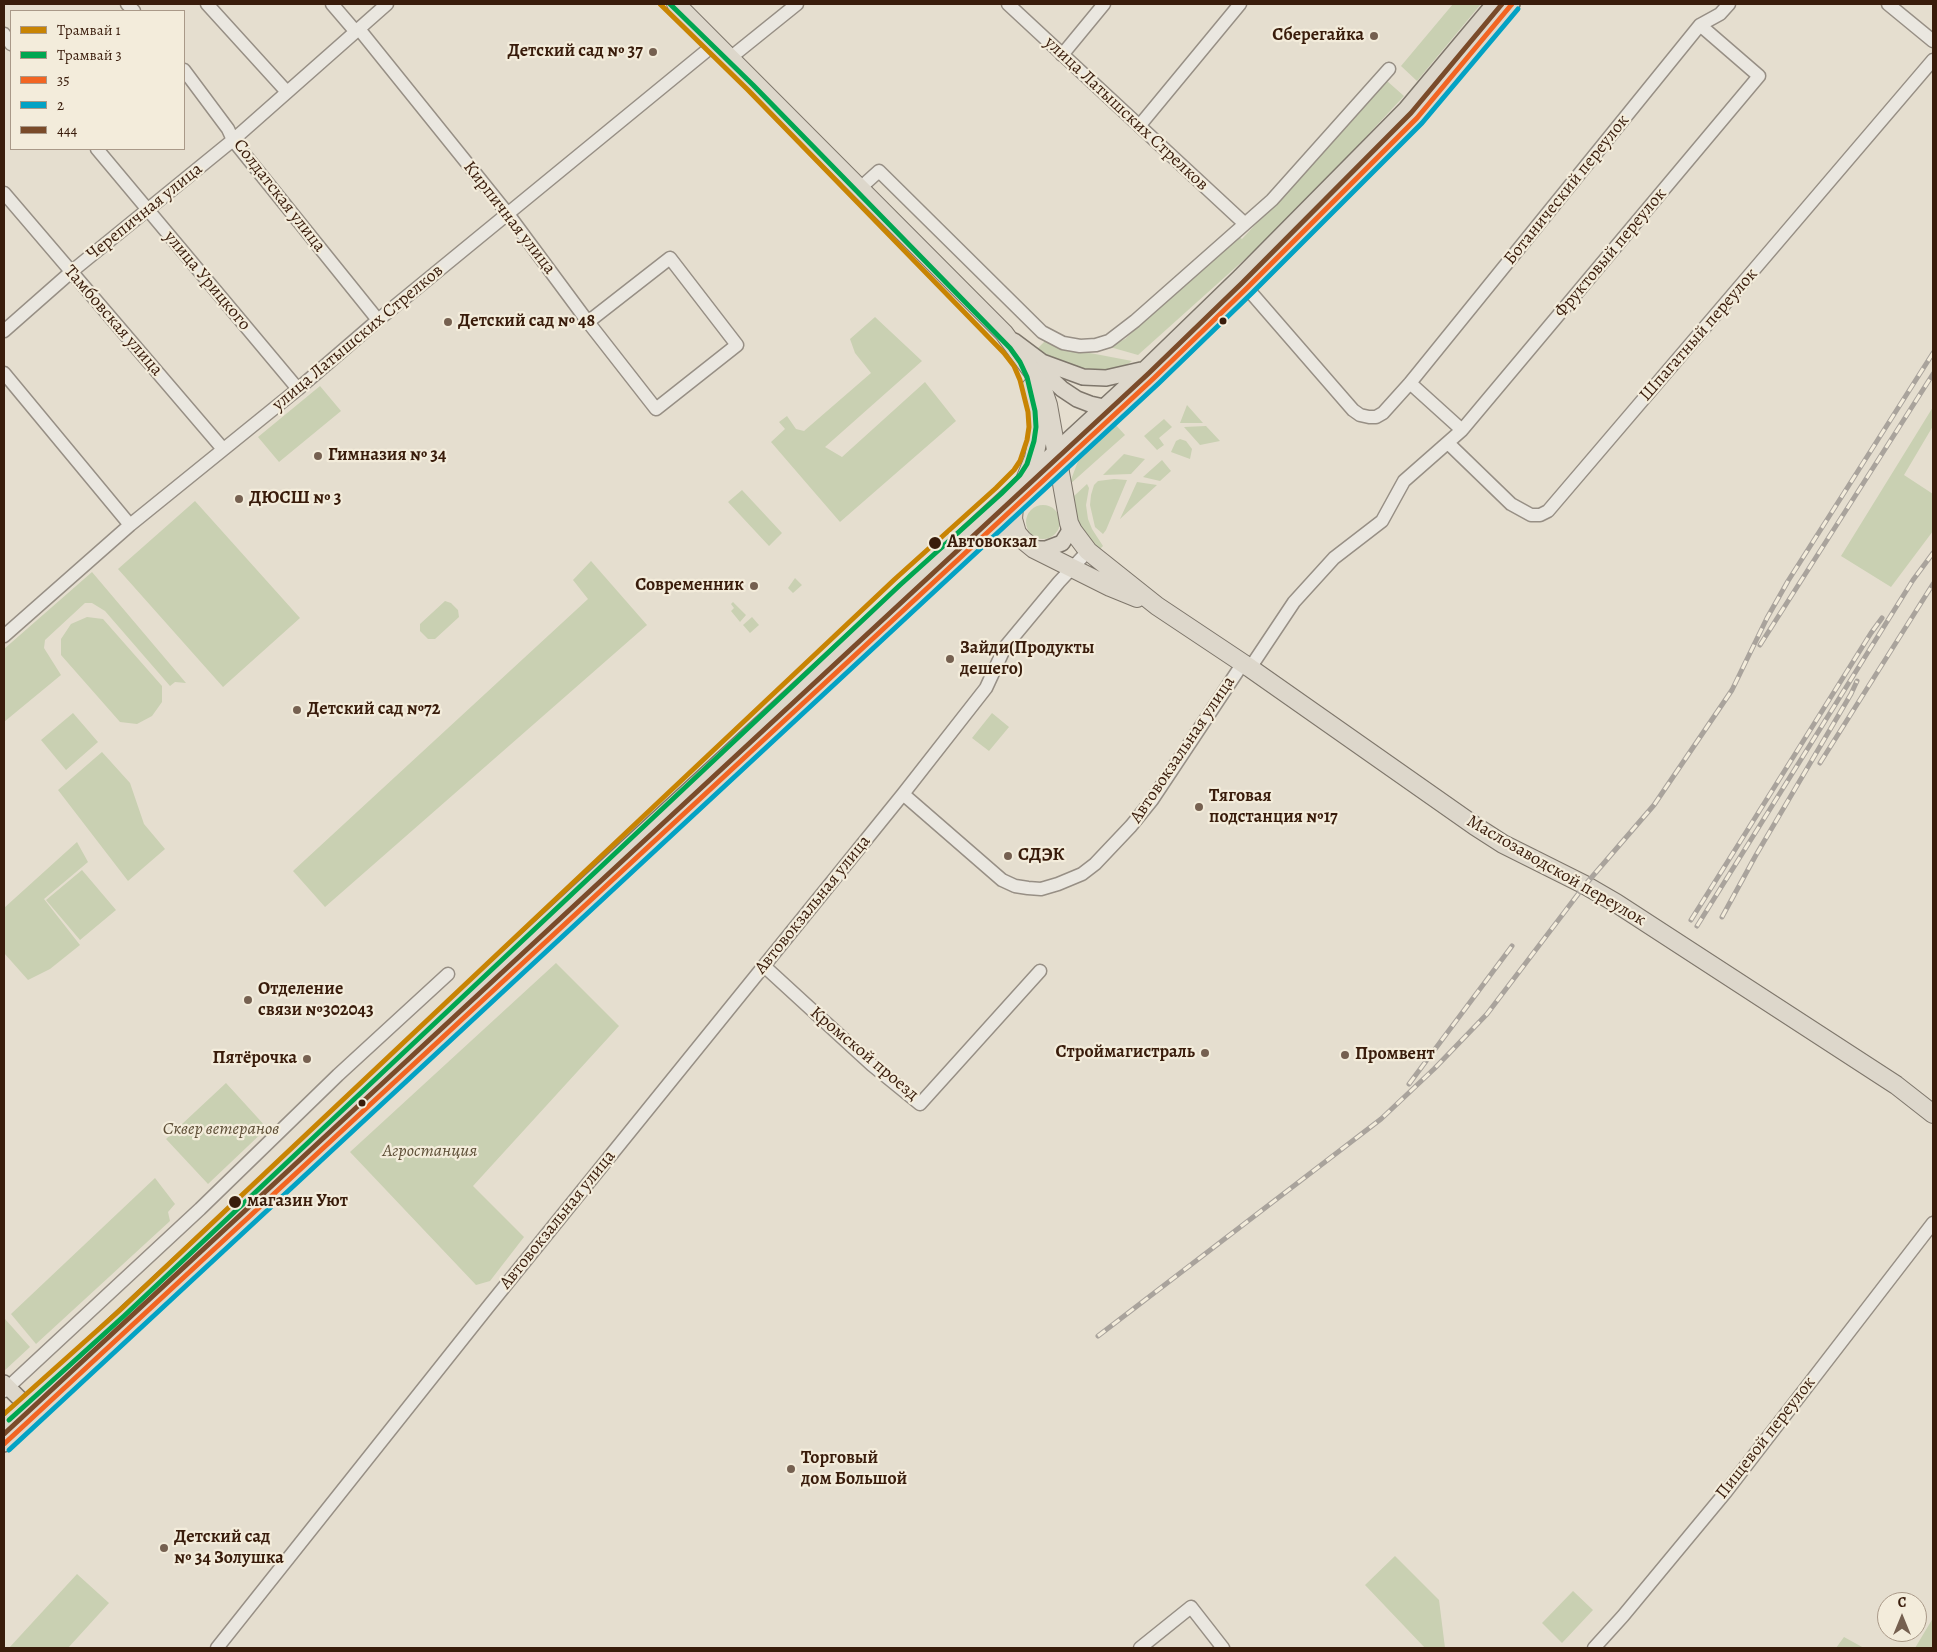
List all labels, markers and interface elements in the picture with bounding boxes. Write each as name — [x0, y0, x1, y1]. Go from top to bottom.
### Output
legend — [10, 10, 185, 150]
text: Трамвай 1 — [57, 20, 121, 40]
place label: Сберегайка — [1272, 25, 1364, 47]
marker: Сберегайка — [1368, 30, 1380, 42]
street label: улица Латышских Стрелков — [1039, 32, 1213, 196]
place label: Детский сад № 37 — [507, 41, 643, 63]
text: Трамвай 3 — [57, 45, 122, 65]
marker: Детский сад № 37 — [647, 46, 659, 58]
text: 35 — [57, 70, 70, 90]
text: 2 — [57, 95, 64, 115]
street label: Ботанический переулок — [1500, 110, 1634, 270]
text: 444 — [57, 120, 77, 140]
street label: Солдатская улица — [228, 135, 330, 257]
street label: Кирпичная улица — [458, 157, 560, 279]
street label: Черепичная улица — [83, 159, 207, 265]
street label: Фруктовый переулок — [1550, 184, 1672, 322]
street label: улица Урицкого — [159, 227, 255, 335]
street label: улица Латышских Стрелков — [268, 260, 448, 416]
street label: Тамбовская улица — [59, 261, 167, 381]
street label: Шпагатный переулок — [1635, 264, 1763, 406]
place label: Детский сад № 48 — [458, 311, 595, 333]
marker: Детский сад № 48 — [442, 316, 454, 328]
unlabelled marker — [1218, 316, 1228, 326]
place label: Гимназия № 34 — [328, 445, 447, 467]
marker: Гимназия № 34 — [312, 450, 324, 462]
place label: ДЮСШ № 3 — [249, 488, 341, 510]
marker: ДЮСШ № 3 — [233, 493, 245, 505]
place label: Автовокзал — [947, 532, 1037, 554]
marker: Автовокзал — [927, 535, 943, 551]
place label: Современник — [635, 575, 744, 597]
marker: Современник — [748, 580, 760, 592]
place label: Зайди(Продукты дешего) — [960, 638, 1094, 681]
marker: Зайди(Продукты дешего) — [944, 653, 956, 665]
street label: Автовокзальная улица — [1126, 672, 1240, 828]
place label: Детский сад №72 — [307, 699, 440, 721]
marker: Детский сад №72 — [291, 704, 303, 716]
place label: Тяговая подстанция №17 — [1209, 786, 1338, 829]
marker: Тяговая подстанция №17 — [1193, 801, 1205, 813]
street label: Маслозаводской переулок — [1463, 811, 1649, 931]
street label: Автовокзальная улица — [750, 831, 876, 979]
place label: СДЭК — [1018, 845, 1064, 867]
marker: СДЭК — [1002, 850, 1014, 862]
place label: Отделение связи №302043 — [258, 979, 374, 1022]
marker: Отделение связи №302043 — [242, 994, 254, 1006]
street label: Кромской проезд — [805, 1002, 923, 1106]
place label: Строймагистраль — [1056, 1042, 1195, 1064]
place label: Промвент — [1355, 1044, 1435, 1066]
marker: Строймагистраль — [1199, 1047, 1211, 1059]
place label: Пятёрочка — [213, 1048, 297, 1070]
marker: Промвент — [1339, 1049, 1351, 1061]
marker: Пятёрочка — [301, 1053, 313, 1065]
unlabelled marker — [357, 1098, 367, 1108]
park label: Сквер ветеранов — [163, 1119, 279, 1141]
park label: Агростанция — [383, 1141, 477, 1163]
street label: Автовокзальная улица — [495, 1146, 621, 1294]
place label: магазин Уют — [247, 1191, 348, 1213]
marker: магазин Уют — [227, 1194, 243, 1210]
street label: Пищевой переулок — [1711, 1372, 1821, 1504]
place label: Торговый дом Большой — [801, 1448, 907, 1490]
marker: Торговый дом Большой — [785, 1463, 797, 1475]
place label: Детский сад № 34 Золушка — [174, 1527, 284, 1570]
marker: Детский сад № 34 Золушка — [158, 1542, 170, 1554]
north arrow — [1877, 1592, 1927, 1642]
text: С — [1898, 1593, 1906, 1612]

